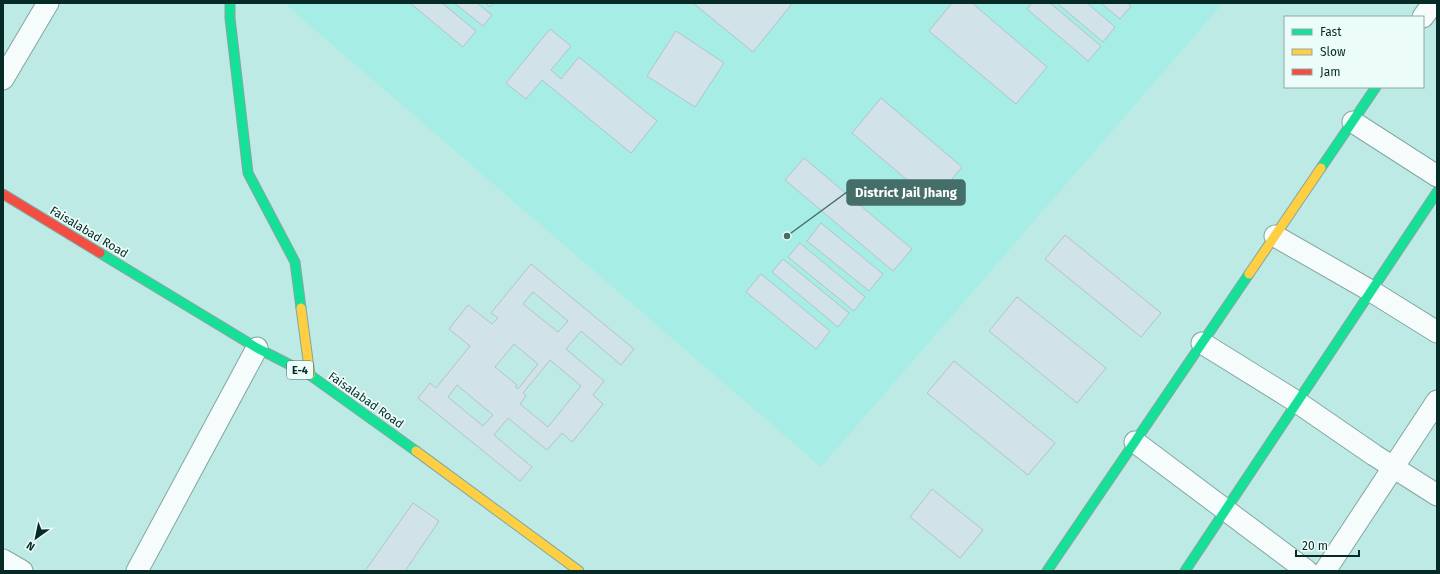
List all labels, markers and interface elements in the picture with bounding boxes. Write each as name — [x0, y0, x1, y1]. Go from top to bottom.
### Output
legend — [1284, 16, 1424, 88]
text: Fast — [1320, 25, 1342, 39]
text: Slow — [1320, 45, 1346, 59]
text: Jam — [1320, 65, 1340, 79]
callout: District Jail Jhang — [847, 180, 965, 205]
text: District Jail Jhang — [855, 185, 958, 200]
street label: Faisalabad Road — [47, 203, 131, 261]
road number: E-4 — [287, 361, 313, 379]
street label: Faisalabad Road — [326, 369, 406, 431]
north arrow — [16, 518, 56, 558]
scale bar — [1296, 532, 1359, 558]
text: N — [24, 539, 37, 553]
text: 20 m — [1302, 539, 1328, 553]

